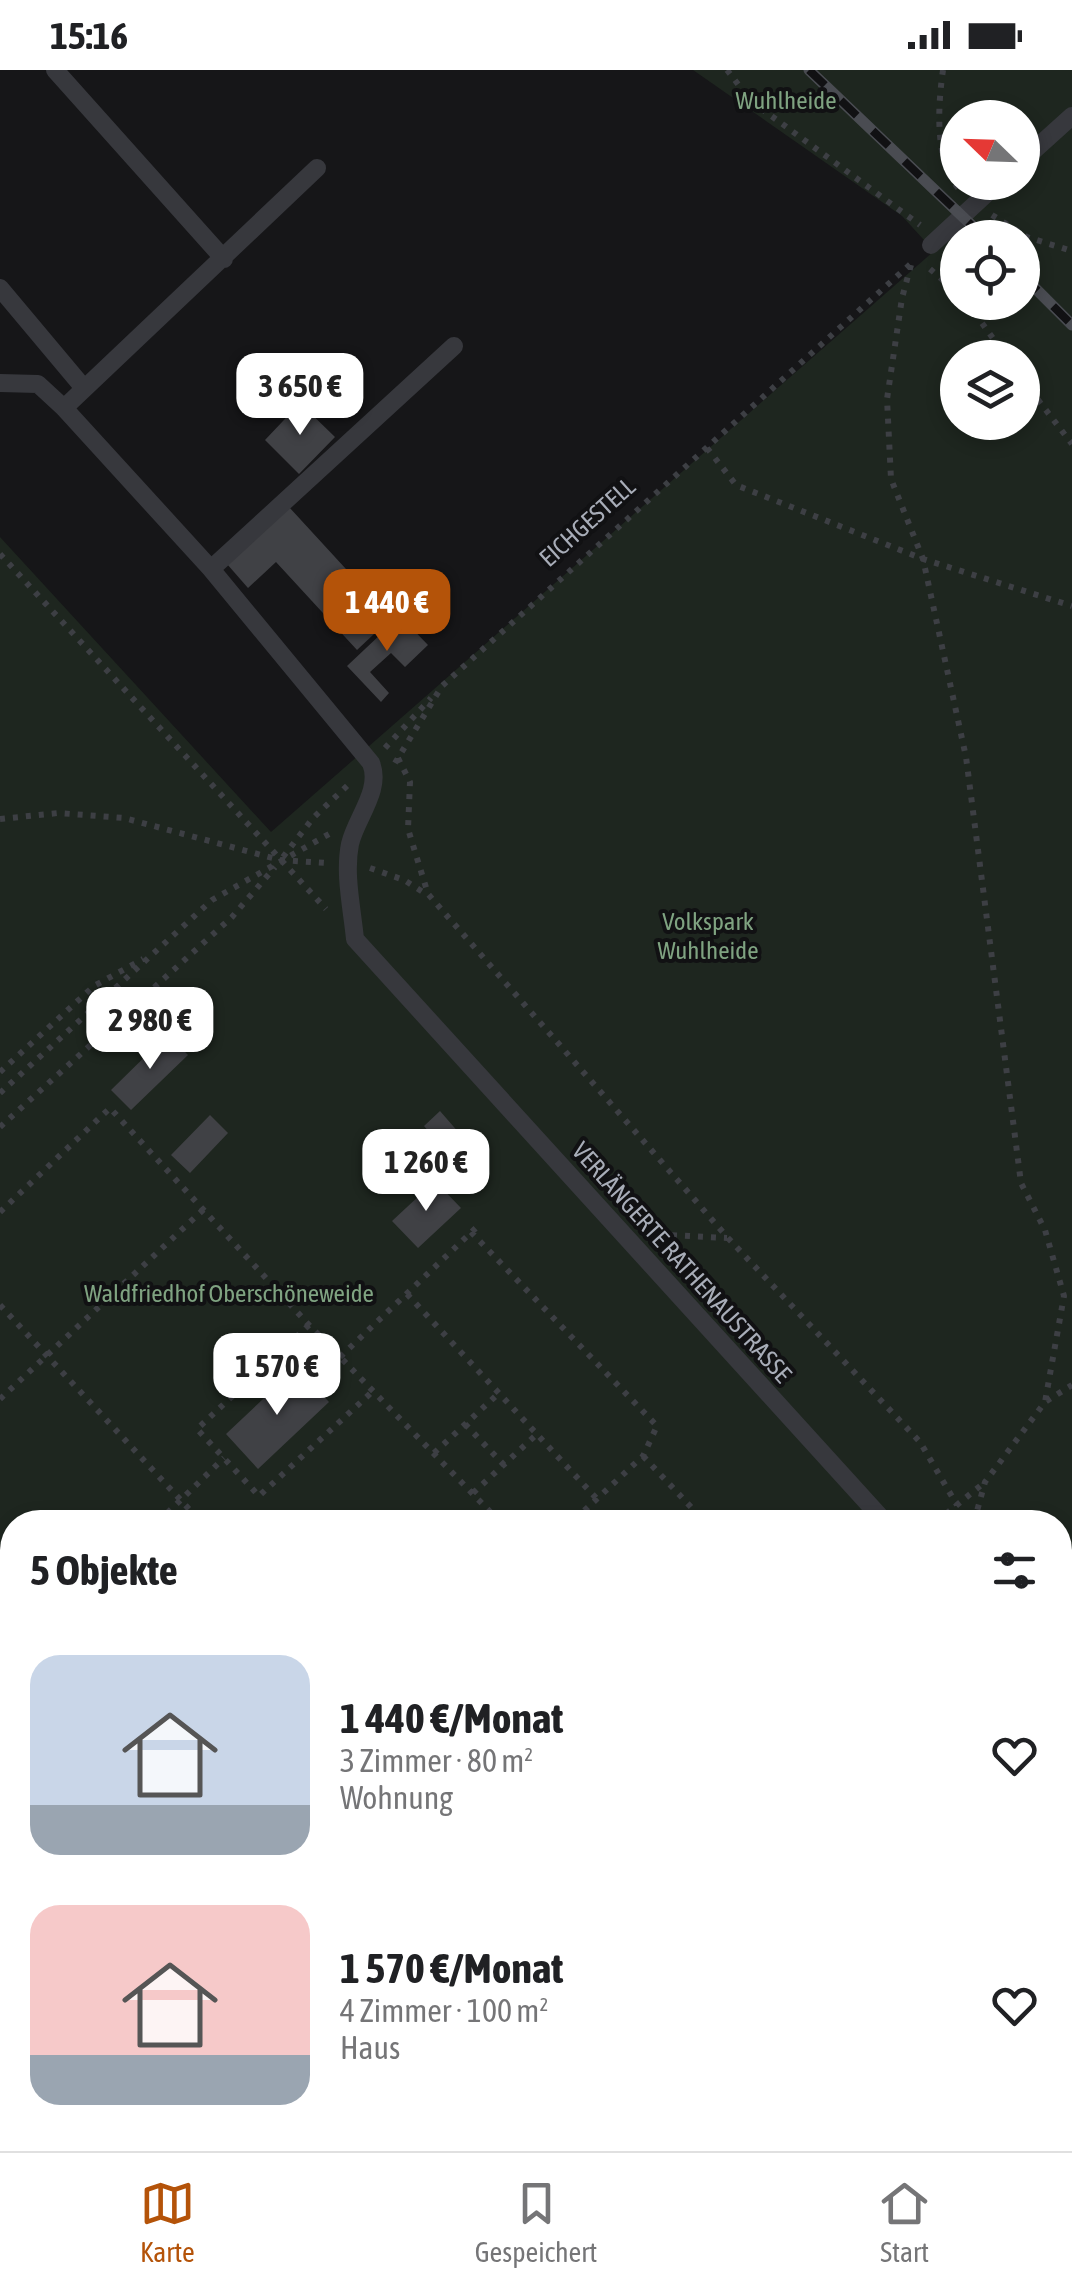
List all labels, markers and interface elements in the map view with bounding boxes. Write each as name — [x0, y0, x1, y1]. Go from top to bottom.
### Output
text: 15:16 — [50, 14, 128, 57]
park label: Wuhlheide — [735, 86, 837, 114]
north arrow — [940, 100, 1040, 200]
map controls — [940, 100, 1040, 440]
button: locate — [940, 220, 1040, 320]
button: layers — [940, 340, 1040, 440]
pin: 3 650 € — [208, 353, 392, 438]
text: 3 650 € — [258, 367, 342, 404]
street label: EICHGESTELL — [534, 472, 641, 572]
pin: 1 440 € — [295, 569, 479, 654]
text: 1 440 € — [345, 583, 429, 620]
park label: Volkspark Wuhlheide — [657, 907, 759, 964]
pin: 2 980 € — [58, 987, 242, 1072]
text: 2 980 € — [108, 1001, 192, 1038]
pin: 1 260 € — [334, 1129, 518, 1214]
street label: VERLÄNGERTE RATHENAUSTRASSE — [567, 1136, 797, 1388]
text: 1 260 € — [384, 1143, 468, 1180]
park label: Waldfriedhof Oberschöneweide — [84, 1279, 374, 1307]
pin: 1 570 € — [185, 1333, 369, 1418]
text: 1 570 € — [235, 1347, 319, 1384]
icon: filters — [987, 1543, 1042, 1598]
text: 5 Objekte — [30, 1546, 178, 1594]
text: 1 440 €/Monat — [340, 1694, 563, 1742]
icon: home — [110, 1695, 230, 1815]
icon: heart — [987, 1728, 1042, 1783]
text: 3 Zimmer · 80 m² — [340, 1742, 533, 1779]
text: Wohnung — [340, 1779, 453, 1816]
text: 1 570 €/Monat — [340, 1944, 563, 1992]
icon: home — [110, 1945, 230, 2065]
icon: heart — [987, 1978, 1042, 2033]
text: 4 Zimmer · 100 m² — [340, 1992, 548, 2029]
text: Haus — [340, 2029, 400, 2066]
tab: Karte — [140, 2176, 195, 2268]
tab: Gespeichert — [475, 2176, 597, 2268]
tab: Start — [877, 2176, 932, 2268]

